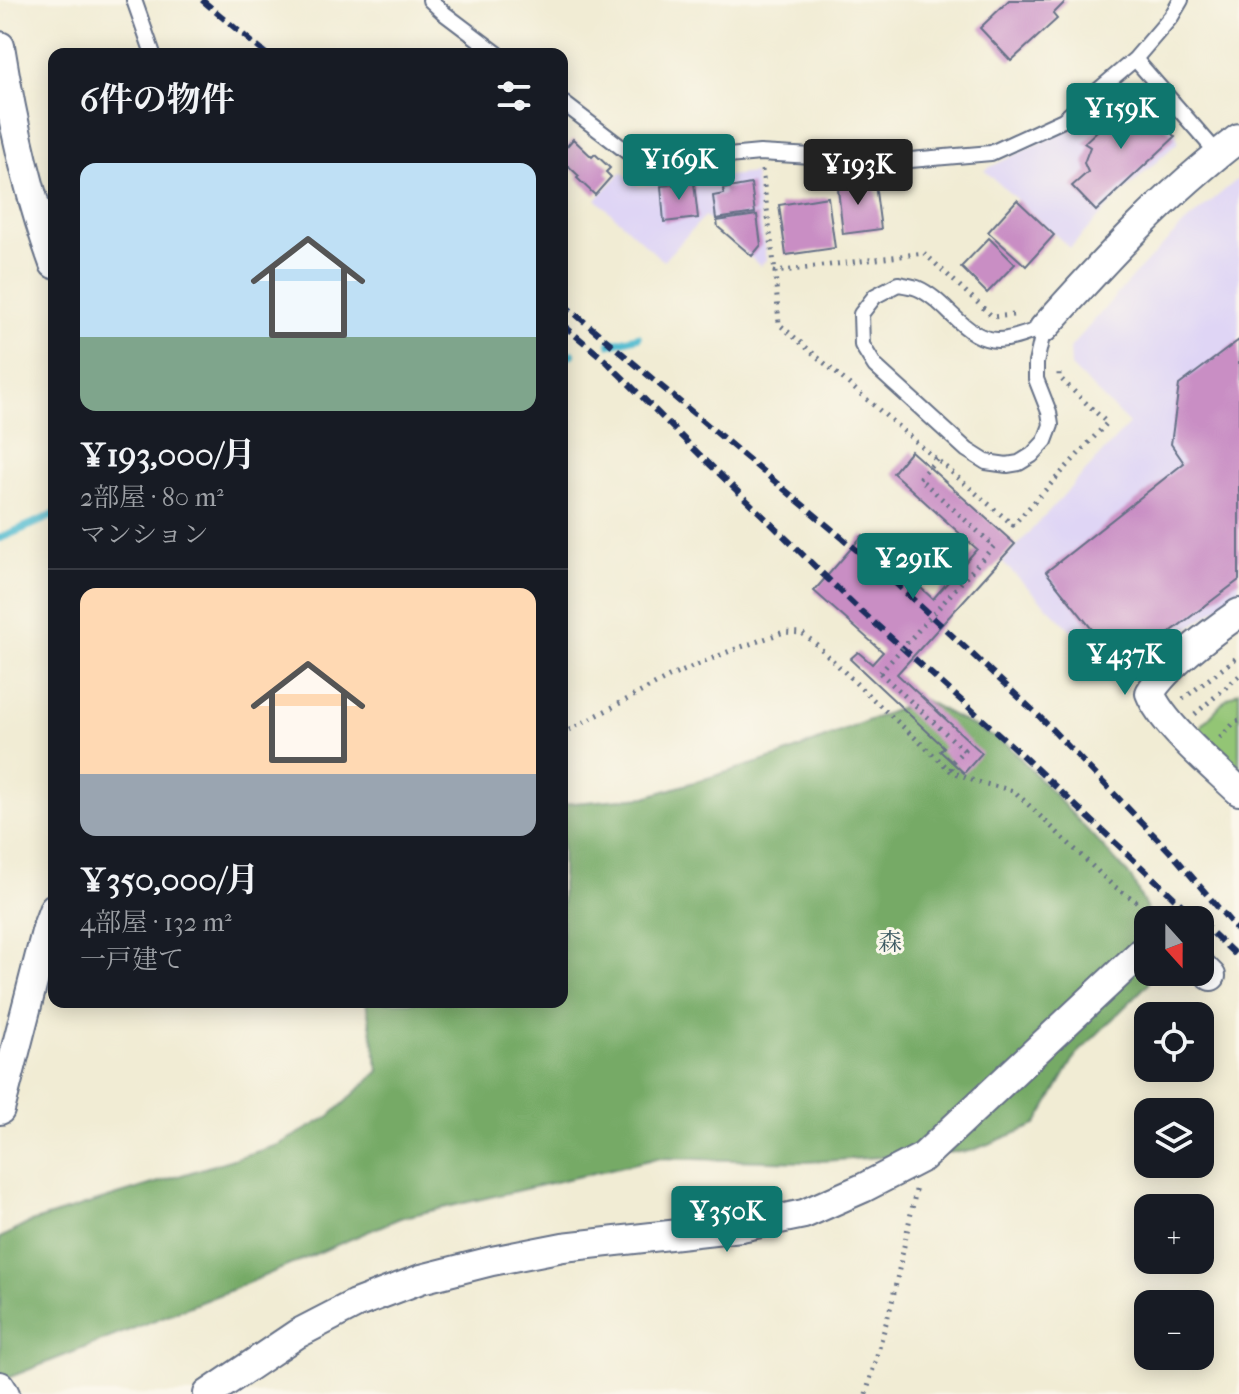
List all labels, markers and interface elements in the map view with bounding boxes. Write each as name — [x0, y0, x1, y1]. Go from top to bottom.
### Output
icon: filters — [492, 74, 536, 118]
text: 6件の物件 — [80, 80, 234, 120]
pin: ¥159K — [1065, 83, 1177, 151]
text: ¥159K — [1084, 93, 1158, 124]
pin: ¥169K — [623, 134, 735, 202]
pin: ¥193K — [802, 139, 914, 207]
text: ¥169K — [641, 144, 717, 175]
text: ¥193K — [822, 149, 894, 180]
icon: home — [236, 215, 380, 359]
text: ¥193,000/月 — [80, 435, 256, 475]
text: 2部屋 · 80 m² — [80, 482, 224, 513]
text: マンション — [80, 519, 209, 550]
pin: ¥291K — [857, 533, 969, 601]
text: ¥291K — [875, 543, 951, 574]
pin: ¥437K — [1069, 629, 1181, 697]
text: ¥437K — [1086, 639, 1164, 670]
icon: home — [236, 640, 380, 784]
text: ¥350,000/月 — [80, 860, 259, 900]
north arrow — [1134, 906, 1214, 986]
map controls — [1134, 906, 1214, 1370]
text: 4部屋 · 132 m² — [80, 907, 232, 938]
park label: 森 — [878, 928, 902, 956]
text: 一戸建て — [80, 944, 184, 975]
button: locate — [1134, 1002, 1214, 1082]
button: layers — [1134, 1098, 1214, 1178]
pin: ¥350K — [671, 1186, 783, 1254]
button: + — [1134, 1194, 1214, 1274]
text: ¥350K — [689, 1196, 765, 1227]
button: − — [1134, 1290, 1214, 1370]

